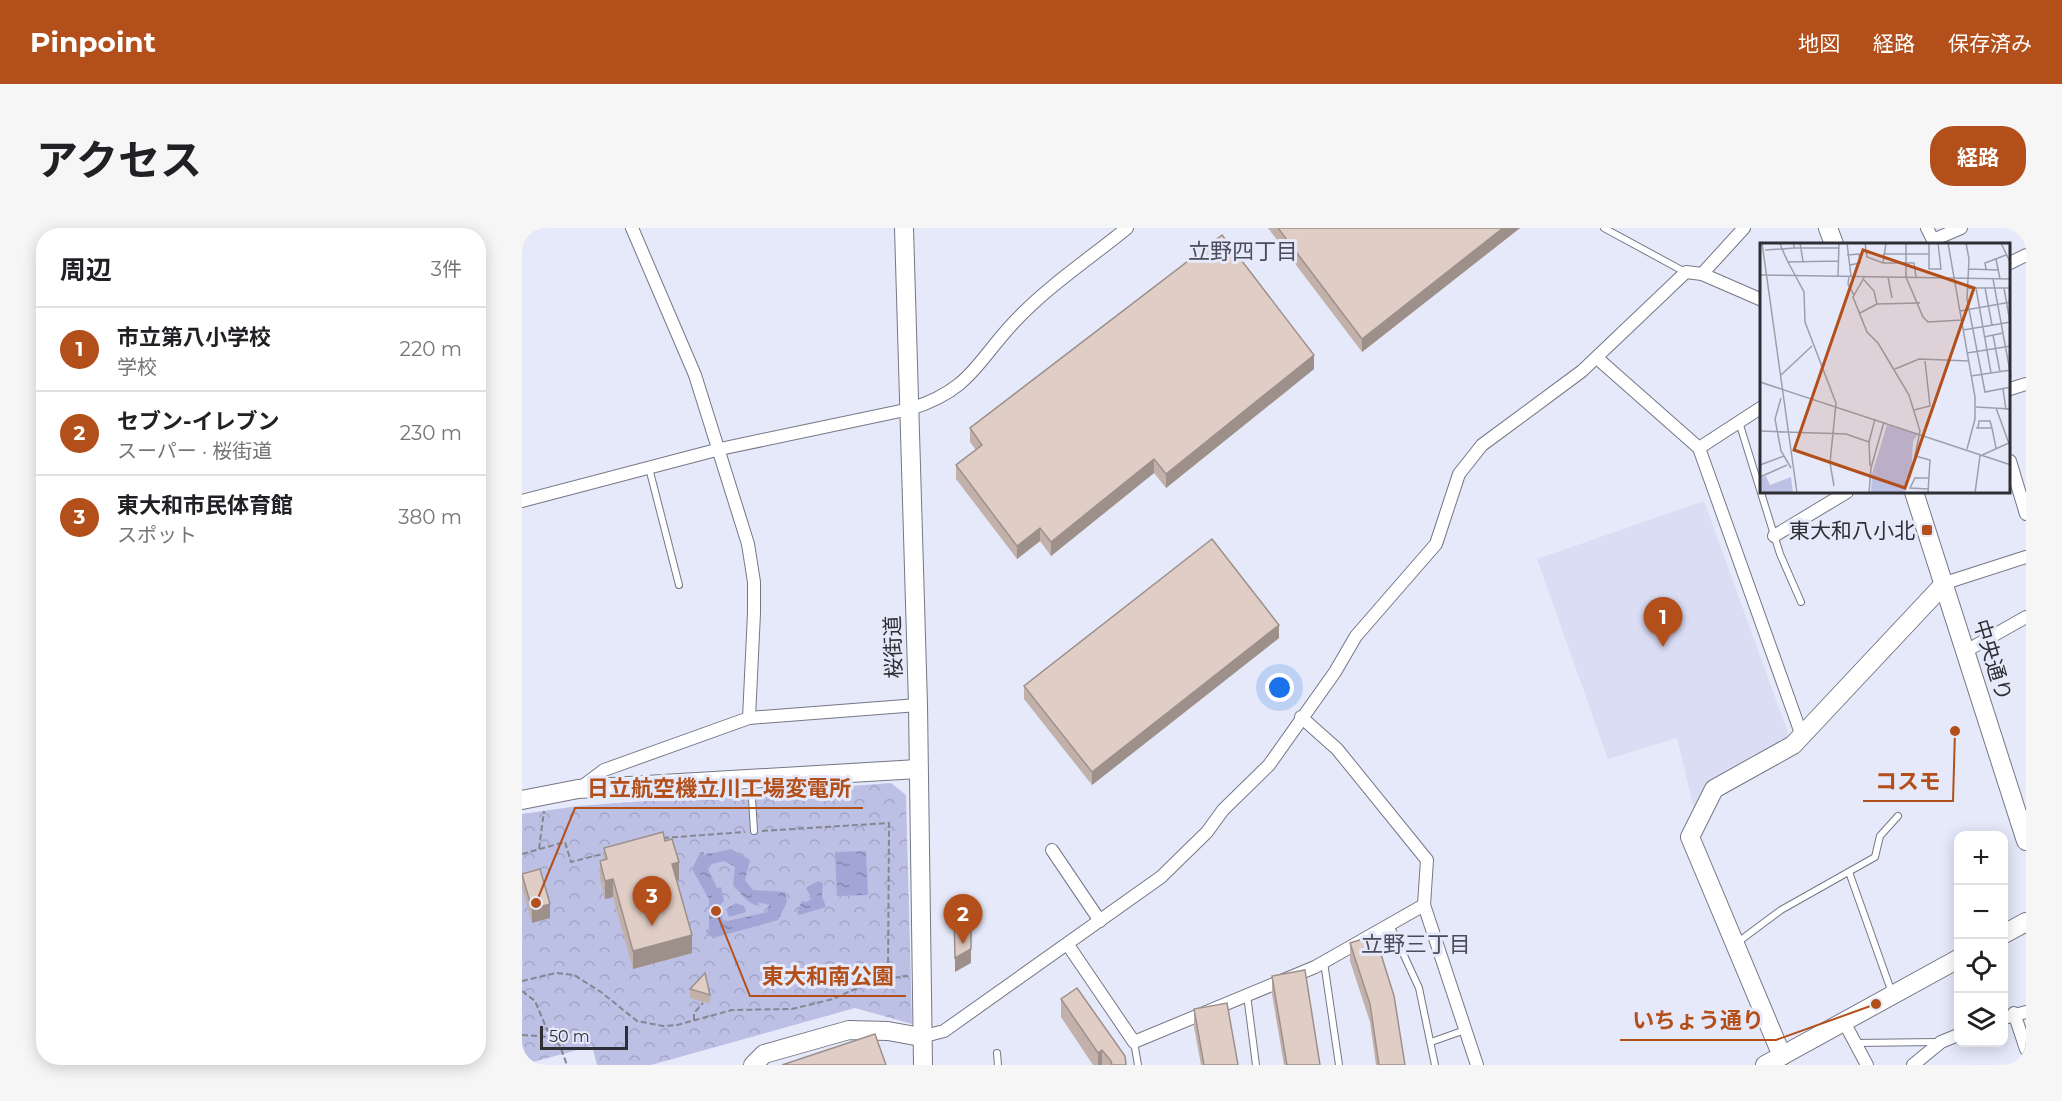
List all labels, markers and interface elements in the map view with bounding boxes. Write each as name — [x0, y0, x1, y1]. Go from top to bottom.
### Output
text: Pinpoint — [30, 25, 156, 59]
text: 地図 — [1798, 31, 1840, 56]
text: 経路 — [1873, 31, 1915, 56]
text: 保存済み — [1948, 31, 2032, 56]
button: 経路 — [1930, 126, 2026, 186]
text: アクセス — [36, 134, 202, 186]
district label: 立野四丁目 — [1188, 238, 1298, 265]
inset map — [1760, 243, 2011, 494]
text: 周辺 — [60, 254, 112, 286]
text: 3件 — [431, 257, 462, 281]
text: 市立第八小学校 — [117, 324, 271, 351]
text: 1 — [76, 337, 83, 361]
text: 220 m — [400, 337, 462, 361]
text: 学校 — [117, 355, 157, 379]
text: セブン-イレブン — [117, 408, 280, 435]
text: 2 — [74, 421, 85, 445]
text: 230 m — [400, 421, 462, 445]
text: スーパー · 桜街道 — [117, 439, 272, 463]
text: 東大和市民体育館 — [117, 492, 293, 519]
text: 3 — [74, 505, 85, 529]
text: 380 m — [398, 505, 462, 529]
place label: 東大和八小北 — [1789, 518, 1915, 543]
text: スポット — [117, 523, 197, 547]
marker: 東大和八小北 — [1920, 523, 1934, 537]
pin: 1 — [1644, 598, 1682, 647]
street label: 桜街道 — [879, 615, 907, 679]
street label: 中央通り — [1969, 616, 2017, 704]
your location — [1265, 673, 1294, 702]
callout: コスモ — [1863, 761, 1953, 801]
callout: 日立航空機立川工場変電所 — [575, 768, 863, 808]
text: コスモ — [1875, 768, 1941, 795]
text: 日立航空機立川工場変電所 — [587, 775, 851, 802]
map controls — [1954, 831, 2008, 1047]
button: + — [1954, 831, 2008, 885]
pin: 3 — [632, 876, 672, 926]
button: − — [1954, 885, 2008, 939]
pin: 2 — [944, 894, 982, 944]
district label: 立野三丁目 — [1361, 931, 1471, 958]
button: locate — [1954, 939, 2008, 993]
callout: 東大和南公園 — [750, 956, 906, 996]
text: 東大和南公園 — [762, 963, 894, 990]
button: layers — [1954, 993, 2008, 1047]
callout: いちょう通り — [1620, 1000, 1776, 1040]
text: いちょう通り — [1632, 1007, 1764, 1034]
scale bar — [540, 1023, 628, 1050]
text: 50 m — [549, 1027, 590, 1046]

